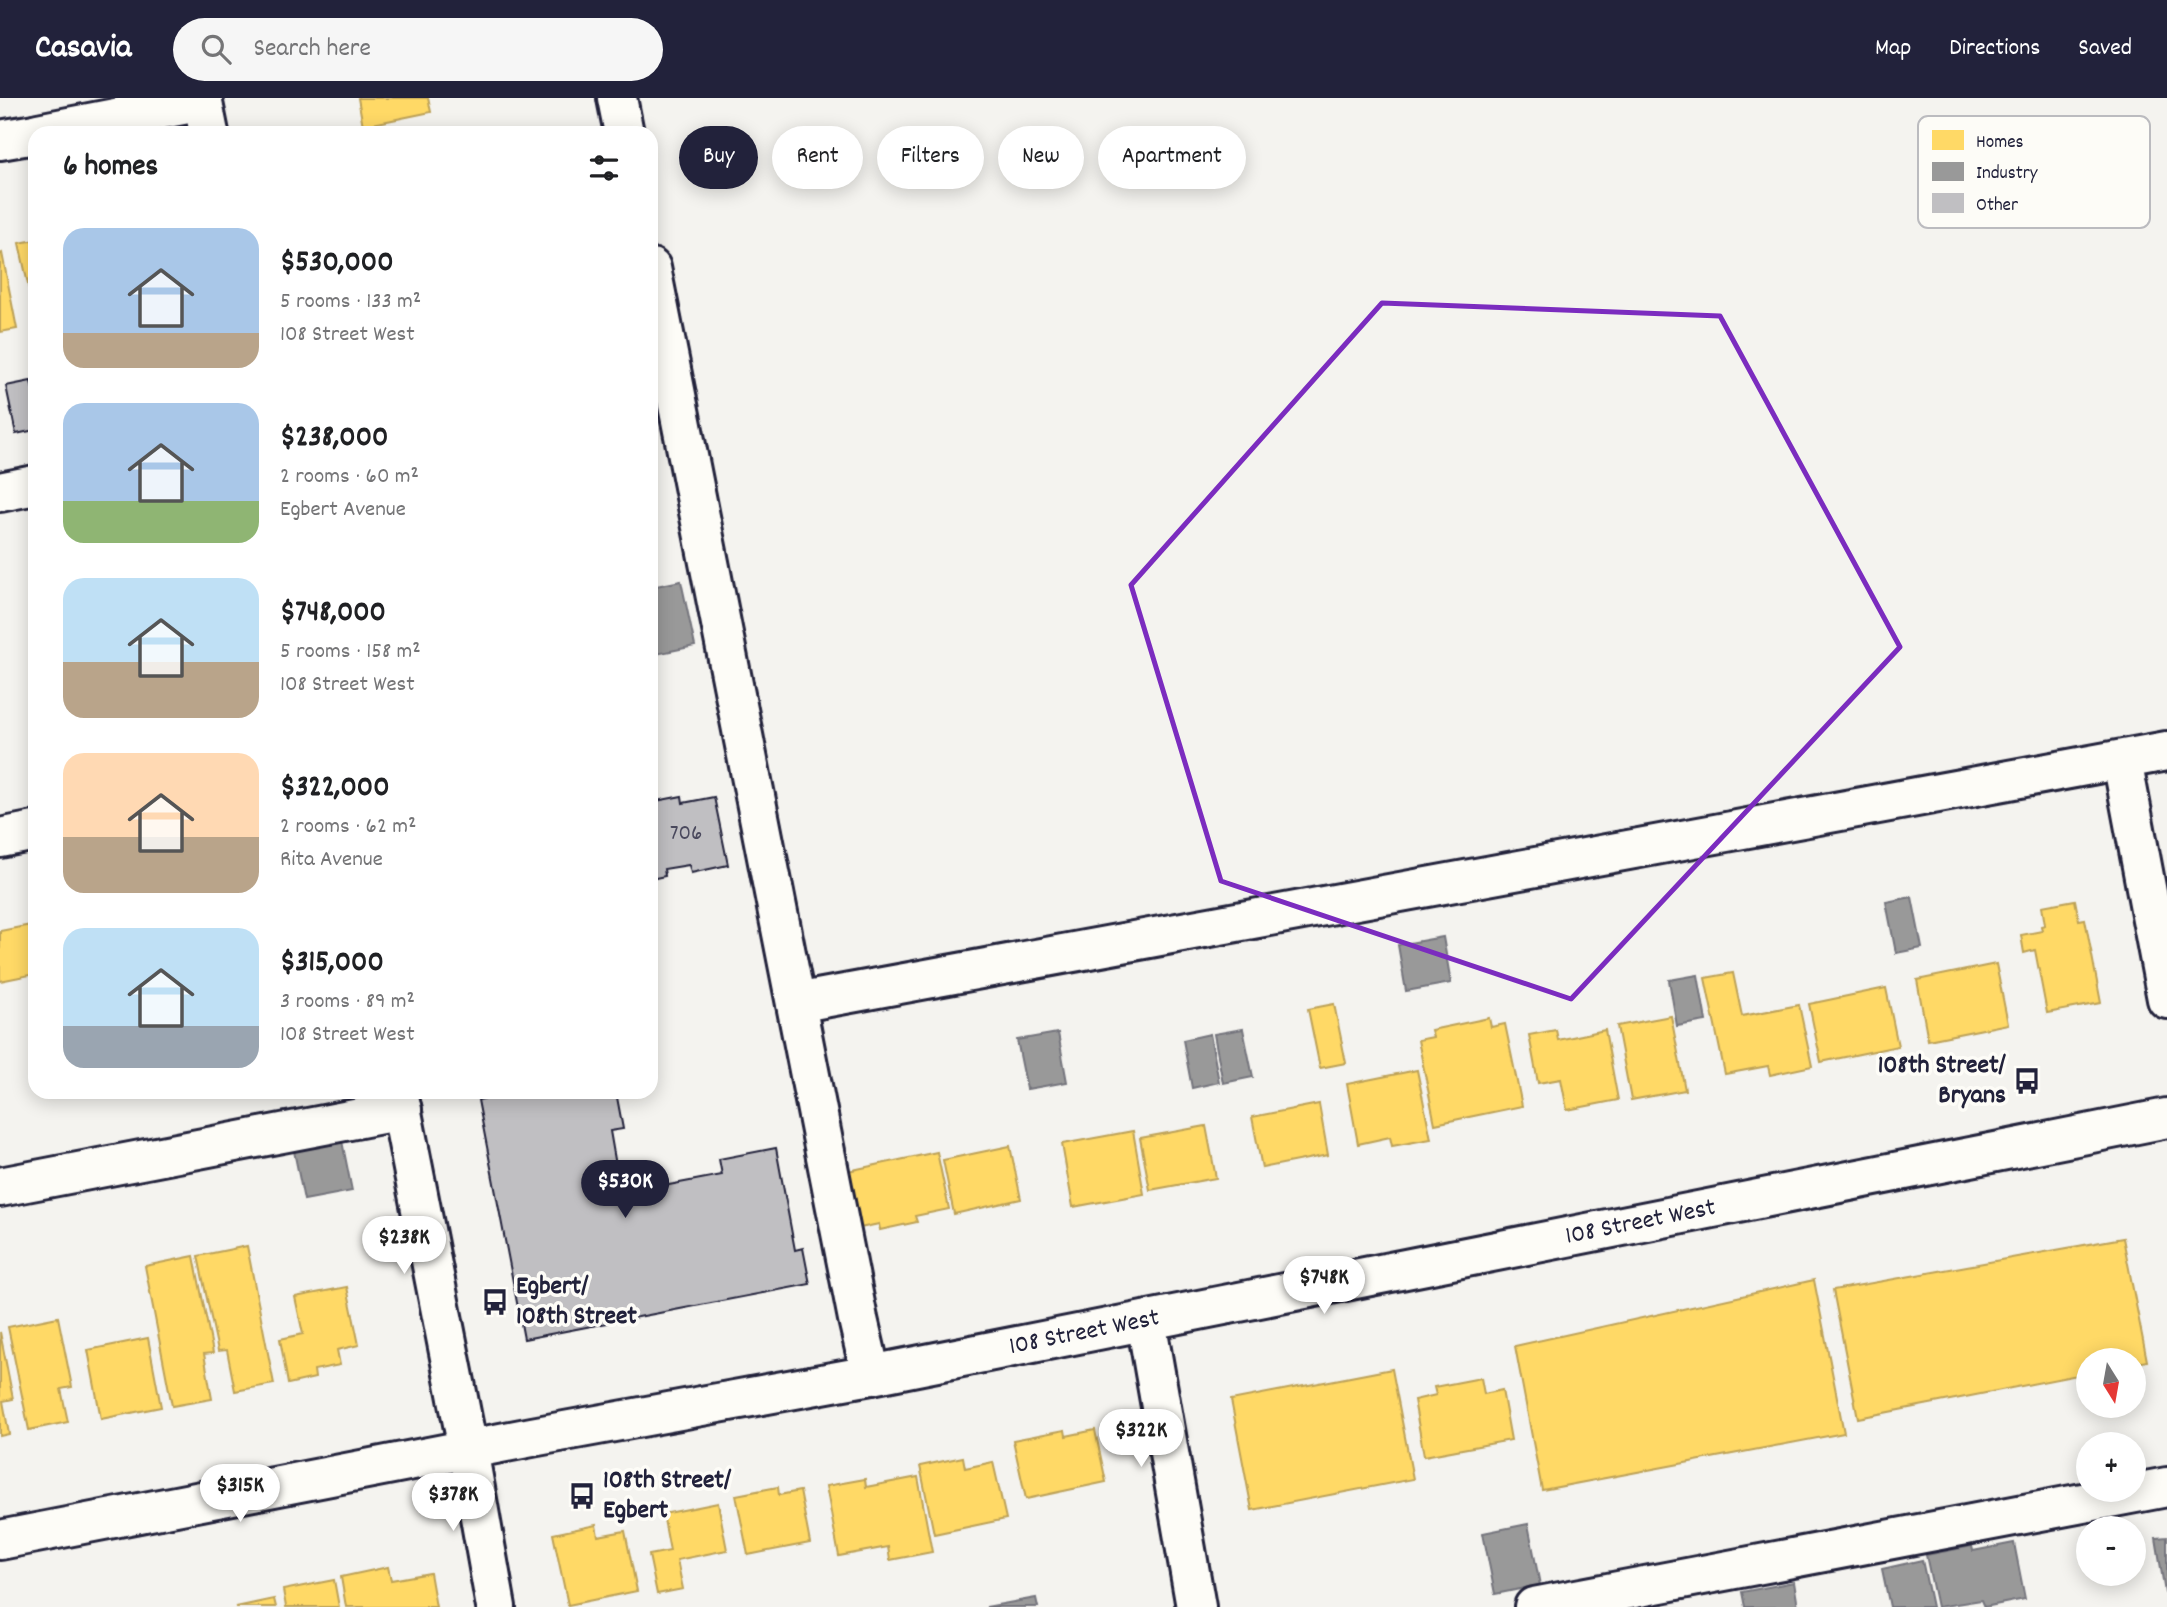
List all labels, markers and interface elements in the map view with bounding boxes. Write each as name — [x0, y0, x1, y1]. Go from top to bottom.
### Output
search box — [173, 18, 663, 81]
text: Casavia — [35, 26, 131, 73]
icon: search — [197, 30, 235, 68]
text: Search here — [253, 31, 371, 68]
text: Map — [1875, 32, 1911, 66]
text: Directions — [1949, 32, 2040, 66]
text: Saved — [2078, 32, 2132, 66]
legend — [1918, 116, 2150, 228]
chip: Buy — [679, 126, 758, 189]
chip: Rent — [772, 126, 863, 189]
chip: Filters — [877, 126, 984, 189]
chip: New — [998, 126, 1084, 189]
chip: Apartment — [1098, 126, 1246, 189]
text: Homes — [1976, 130, 2024, 157]
text: 6 homes — [63, 147, 158, 190]
icon: filters — [585, 149, 623, 187]
text: Industry — [1976, 161, 2038, 188]
text: Other — [1976, 193, 2018, 220]
text: $530,000 — [280, 243, 394, 286]
icon: home — [119, 256, 203, 340]
text: 5 rooms · 133 m² — [280, 286, 421, 319]
text: 108 Street West — [280, 319, 415, 352]
text: $238,000 — [280, 418, 388, 461]
icon: home — [119, 431, 203, 515]
text: 2 rooms · 60 m² — [280, 461, 419, 494]
text: Egbert Avenue — [280, 494, 406, 527]
text: $748,000 — [280, 593, 386, 636]
icon: home — [119, 606, 203, 690]
text: 5 rooms · 158 m² — [280, 636, 421, 669]
text: 108 Street West — [280, 669, 415, 702]
text: $322,000 — [280, 768, 390, 811]
icon: home — [119, 781, 203, 865]
text: 2 rooms · 62 m² — [280, 811, 416, 844]
house number: 706 — [670, 818, 702, 851]
text: Rita Avenue — [280, 844, 383, 877]
text: $315,000 — [280, 943, 384, 986]
icon: home — [119, 956, 203, 1040]
text: 3 rooms · 89 m² — [280, 986, 415, 1019]
text: 108 Street West — [280, 1019, 415, 1052]
place label: 108th Street/ Bryans — [1878, 1048, 2007, 1115]
bus stop icon: 108th Street/ Bryans — [2012, 1066, 2042, 1096]
pin: $530K — [576, 1160, 674, 1220]
text: $530K — [597, 1166, 653, 1199]
street label: 108 Street West — [1562, 1189, 1719, 1255]
pin: $238K — [355, 1216, 453, 1276]
text: $238K — [378, 1222, 430, 1255]
pin: $748K — [1275, 1256, 1373, 1316]
text: $748K — [1299, 1262, 1349, 1295]
place label: Egbert/ 108th Street — [516, 1269, 637, 1336]
bus stop icon: Egbert/ 108th Street — [480, 1287, 510, 1317]
street label: 108 Street West — [1006, 1300, 1163, 1366]
north arrow — [2076, 1348, 2146, 1418]
map controls — [2076, 1348, 2146, 1586]
pin: $322K — [1092, 1410, 1190, 1469]
text: $322K — [1115, 1415, 1167, 1448]
button: + — [2076, 1432, 2146, 1502]
place label: 108th Street/ Egbert — [603, 1463, 732, 1530]
pin: $315K — [191, 1464, 289, 1524]
text: $315K — [216, 1470, 264, 1503]
pin: $378K — [404, 1474, 502, 1533]
text: $378K — [428, 1479, 478, 1512]
bus stop icon: 108th Street/ Egbert — [567, 1481, 597, 1511]
button: − — [2076, 1516, 2146, 1586]

